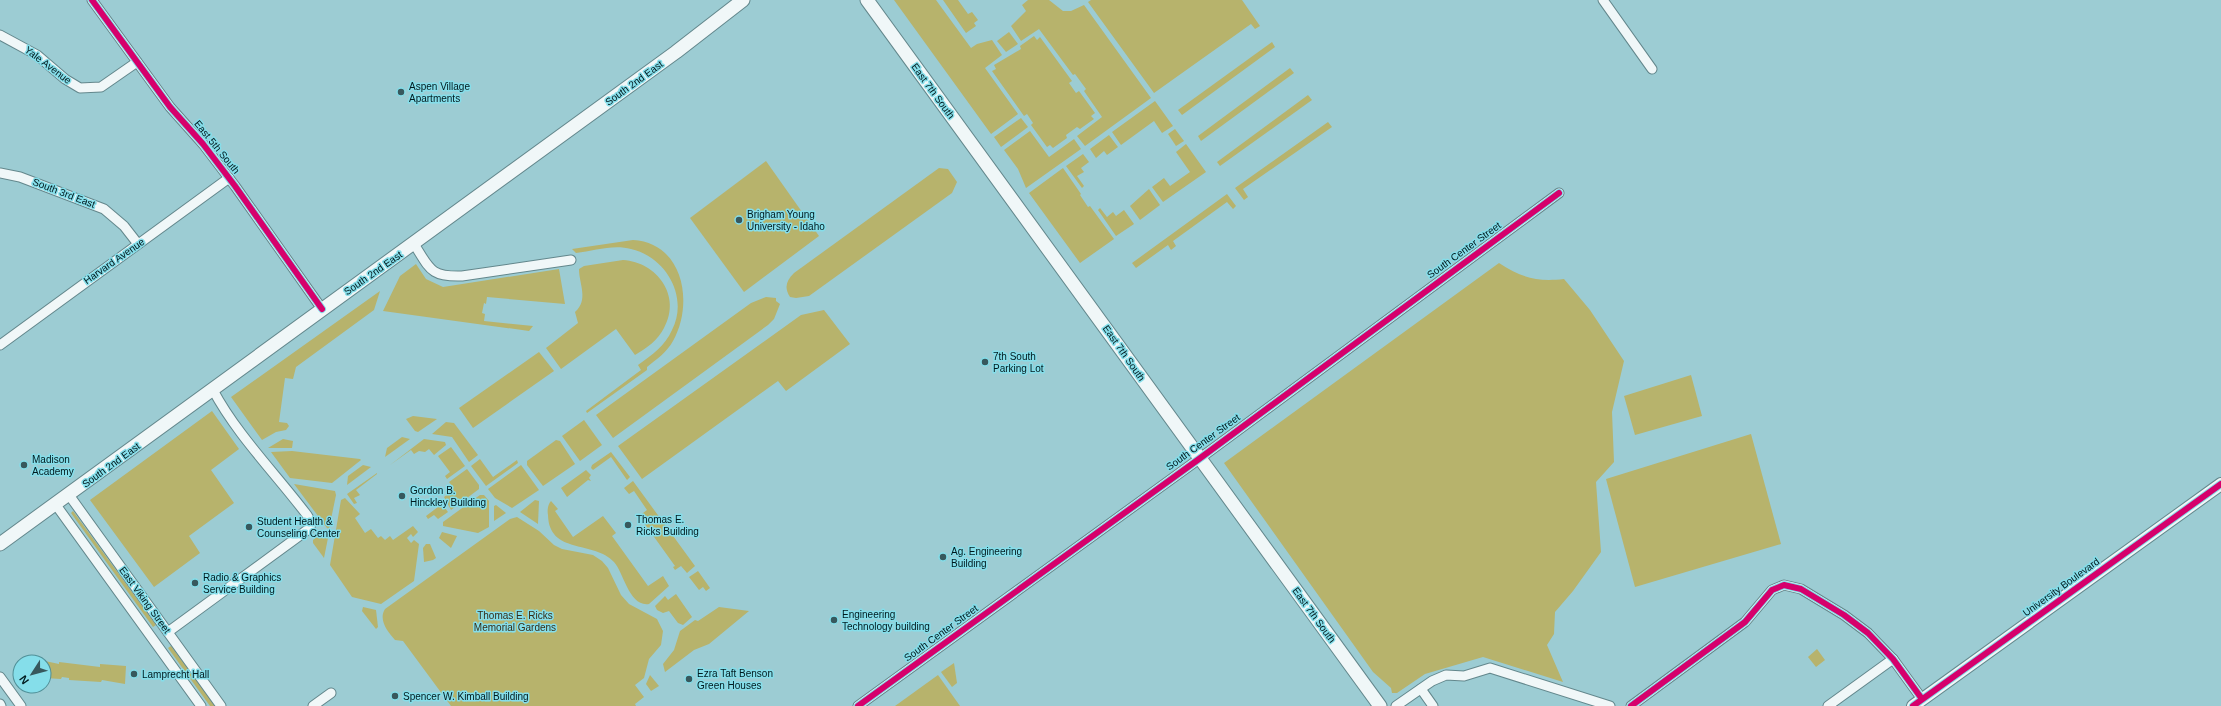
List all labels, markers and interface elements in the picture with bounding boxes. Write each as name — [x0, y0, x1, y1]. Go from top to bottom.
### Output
street label: Yale Avenue — [23, 44, 74, 86]
street label: South 2nd East — [603, 58, 665, 108]
street label: East 7th South — [909, 61, 957, 121]
place label: Aspen Village Apartments — [409, 81, 470, 104]
marker: Aspen Village Apartments — [396, 87, 406, 97]
street label: East 5th South — [192, 118, 242, 176]
street label: South 3rd East — [31, 176, 97, 210]
place label: Brigham Young University - Idaho — [747, 209, 825, 232]
marker: Brigham Young University - Idaho — [734, 215, 744, 225]
street label: South Center Street — [1425, 219, 1503, 280]
street label: Harvard Avenue — [82, 236, 147, 286]
street label: South 2nd East — [342, 249, 404, 297]
street label: East 7th South — [1101, 323, 1147, 383]
place label: 7th South Parking Lot — [993, 351, 1044, 374]
marker: 7th South Parking Lot — [980, 357, 990, 367]
street label: South Center Street — [1164, 411, 1242, 472]
street label: South 2nd East — [80, 440, 142, 490]
place label: Madison Academy — [32, 454, 74, 477]
marker: Madison Academy — [19, 460, 29, 470]
place label: Gordon B. Hinckley Building — [410, 485, 486, 508]
marker: Gordon B. Hinckley Building — [397, 491, 407, 501]
place label: Thomas E. Ricks Building — [636, 514, 699, 537]
place label: Student Health & Counseling Center — [257, 516, 340, 539]
marker: Thomas E. Ricks Building — [623, 520, 633, 530]
marker: Student Health & Counseling Center — [244, 522, 254, 532]
place label: Ag. Engineering Building — [951, 546, 1022, 569]
marker: Ag. Engineering Building — [938, 552, 948, 562]
street label: University Boulevard — [2021, 556, 2101, 618]
street label: East Viking Street — [117, 565, 173, 635]
place label: Radio & Graphics Service Building — [203, 572, 281, 595]
marker: Radio & Graphics Service Building — [190, 578, 200, 588]
street label: East 7th South — [1290, 585, 1338, 645]
street label: South Center Street — [902, 602, 980, 663]
place label: Engineering Technology building — [842, 609, 930, 632]
park label: Thomas E. Ricks Memorial Gardens — [474, 610, 556, 633]
marker: Engineering Technology building — [829, 615, 839, 625]
north arrow — [12, 654, 52, 694]
place label: Ezra Taft Benson Green Houses — [697, 668, 773, 691]
marker: Lamprecht Hall — [129, 669, 139, 679]
place label: Lamprecht Hall — [142, 669, 209, 680]
text: N — [17, 673, 31, 687]
marker: Ezra Taft Benson Green Houses — [684, 674, 694, 684]
marker: Spencer W. Kimball Building — [390, 691, 400, 701]
place label: Spencer W. Kimball Building — [403, 691, 529, 702]

